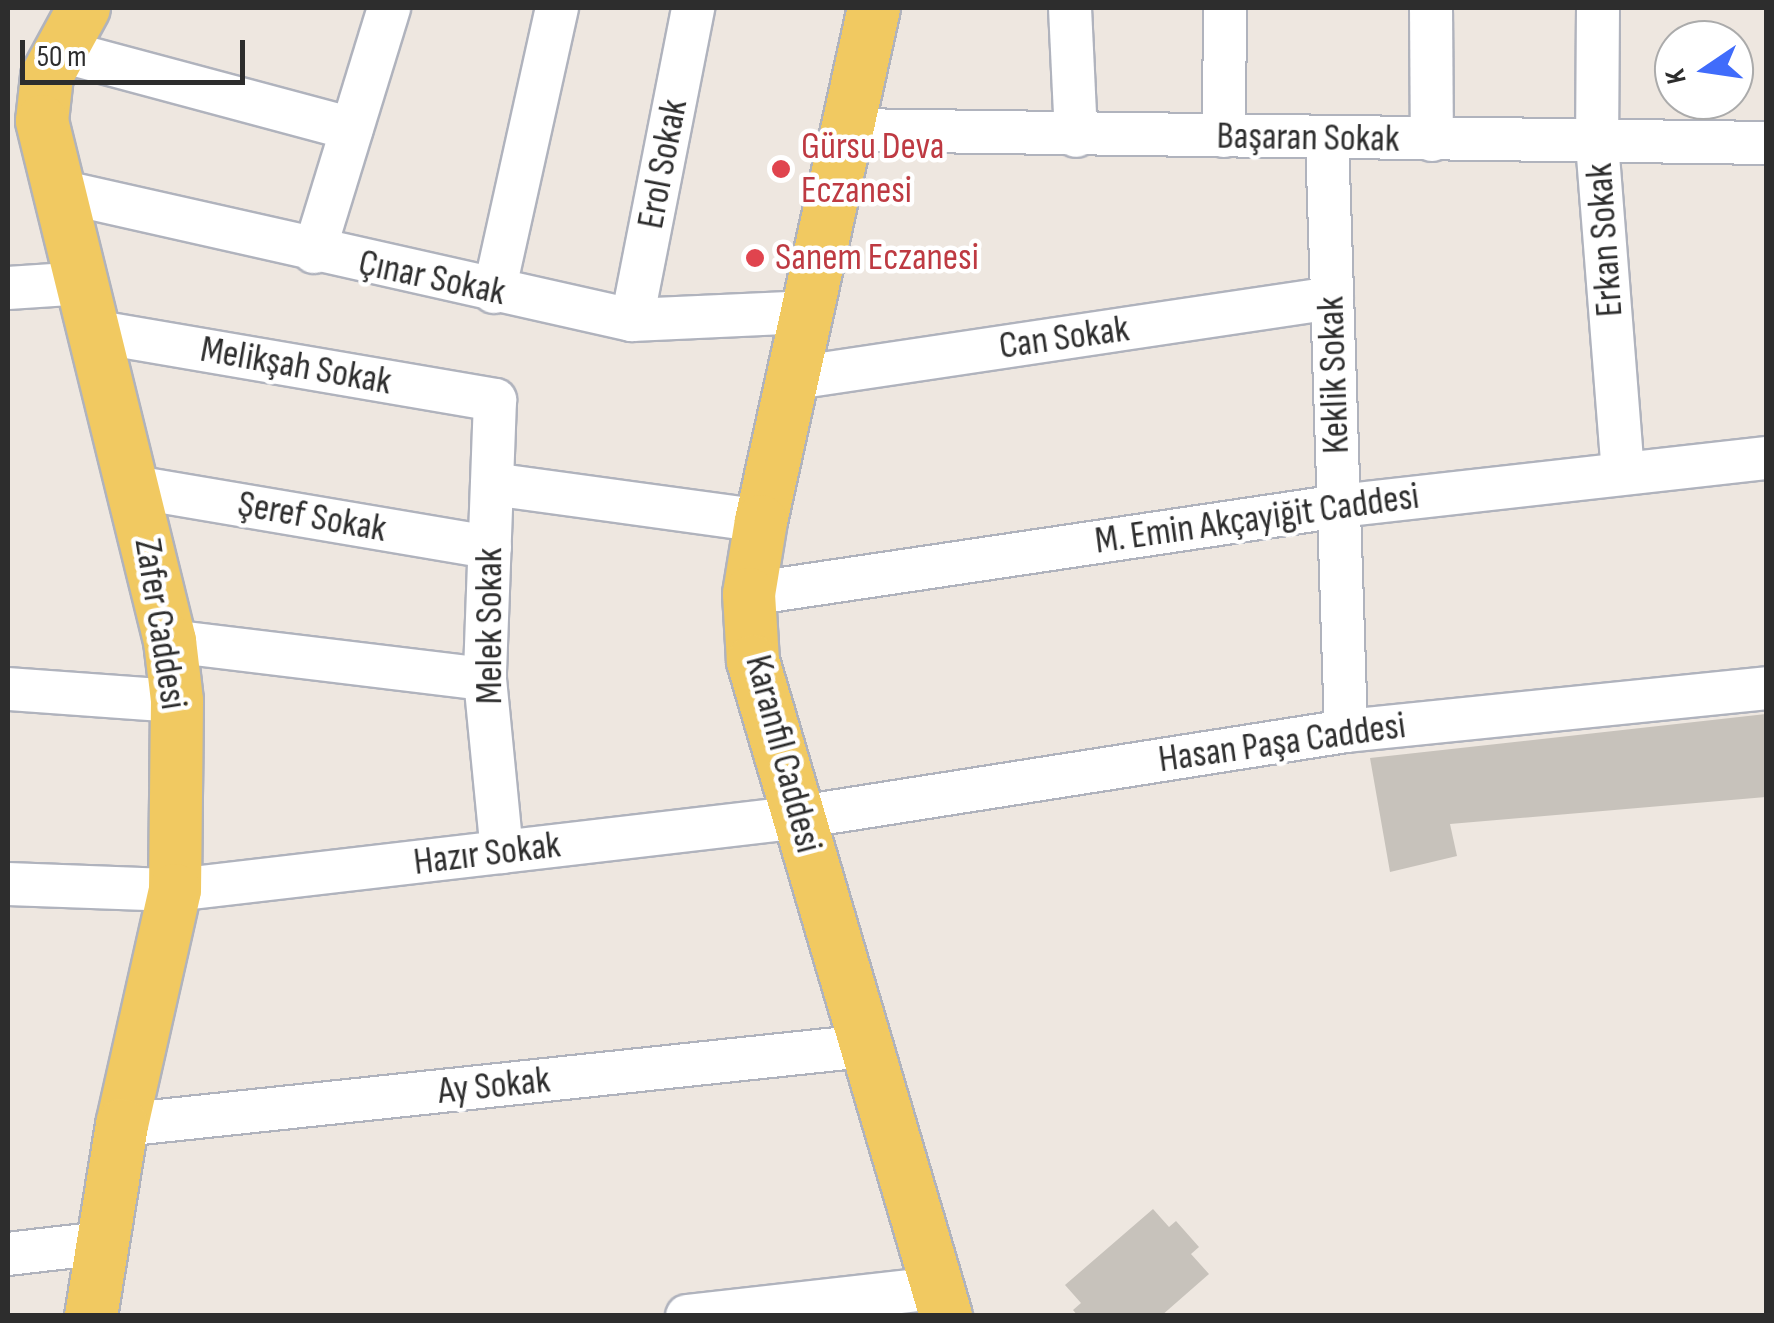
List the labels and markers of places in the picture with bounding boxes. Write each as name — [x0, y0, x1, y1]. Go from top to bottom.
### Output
place label: Gürsu Deva Eczanesi — [801, 124, 944, 213]
marker: Gürsu Deva Eczanesi — [770, 158, 792, 180]
place label: Sanem Eczanesi — [775, 235, 979, 281]
marker: Sanem Eczanesi — [744, 247, 766, 269]

